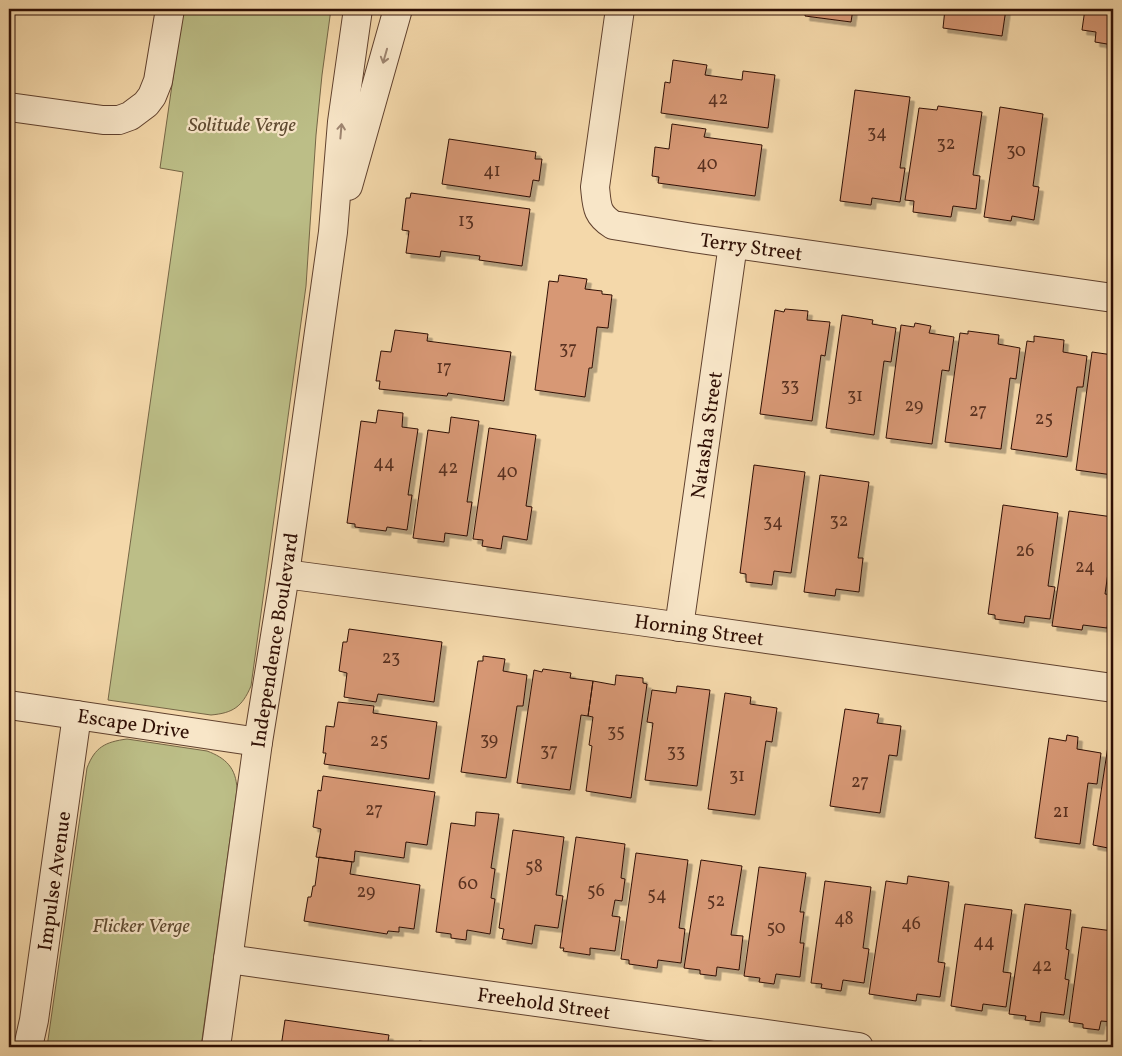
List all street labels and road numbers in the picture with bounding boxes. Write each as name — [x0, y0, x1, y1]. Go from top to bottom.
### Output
street label: Terry Street — [698, 227, 804, 269]
street label: Natasha Street — [685, 370, 731, 501]
street label: Independence Boulevard — [245, 531, 307, 750]
street label: Horning Street — [632, 608, 766, 655]
street label: Escape Drive — [75, 703, 191, 748]
street label: Impulse Avenue — [32, 810, 79, 953]
street label: Freehold Street — [475, 982, 612, 1028]

